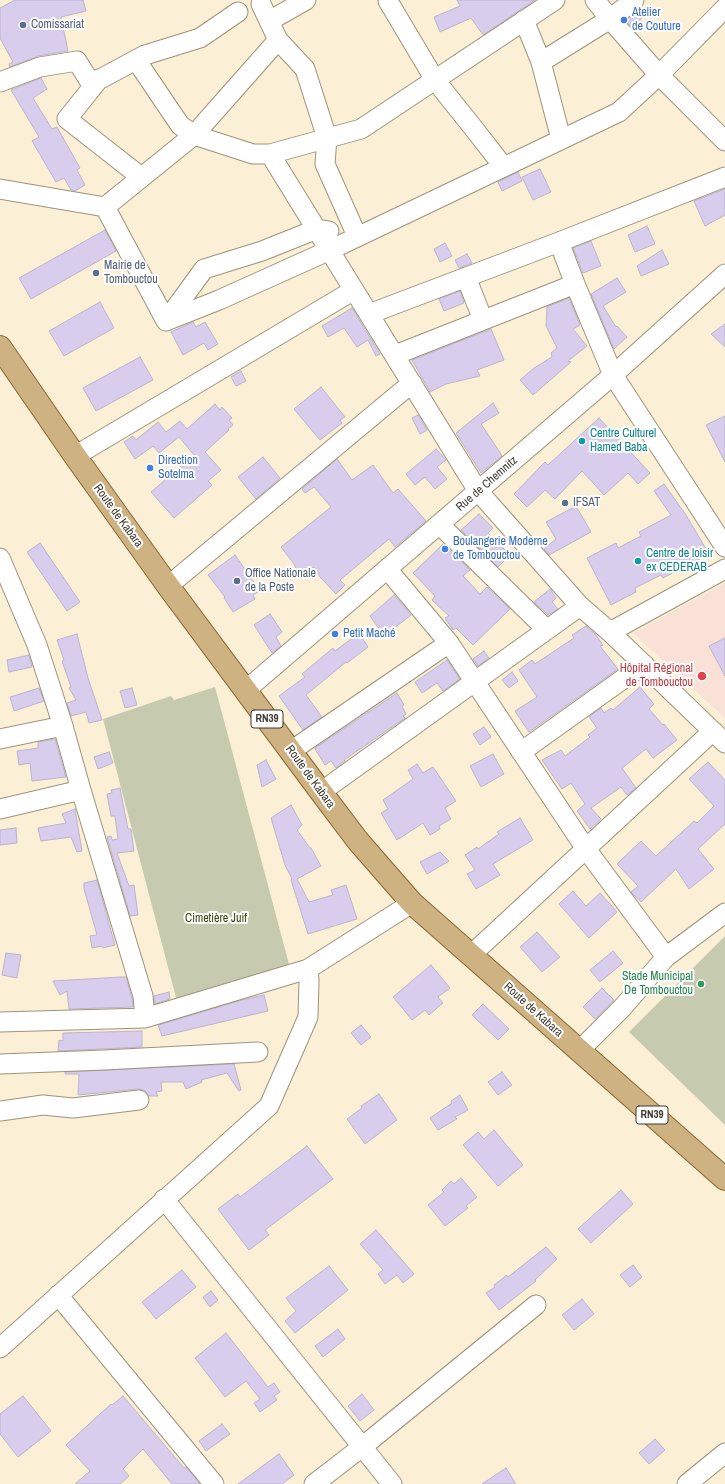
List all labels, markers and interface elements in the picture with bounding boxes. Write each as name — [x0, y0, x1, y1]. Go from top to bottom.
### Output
place label: Atelier de Couture — [632, 6, 681, 34]
marker: Atelier de Couture — [619, 15, 629, 25]
place label: Comissariat — [31, 18, 84, 32]
marker: Comissariat — [18, 20, 28, 30]
place label: Mairie de Tombouctou — [104, 259, 158, 287]
marker: Mairie de Tombouctou — [91, 268, 101, 278]
place label: Centre Culturel Hamed Baba — [590, 427, 656, 455]
marker: Centre Culturel Hamed Baba — [577, 436, 587, 446]
street label: Rue de Chemnitz — [453, 453, 521, 515]
place label: Direction Sotelma — [158, 454, 198, 482]
marker: Direction Sotelma — [145, 463, 155, 473]
street label: Route de Kabara — [90, 482, 146, 550]
place label: IFSAT — [573, 496, 600, 510]
marker: IFSAT — [560, 498, 570, 508]
place label: Boulangerie Moderne de Tombouctou — [453, 535, 548, 563]
marker: Boulangerie Moderne de Tombouctou — [440, 544, 450, 554]
place label: Centre de loisir ex CEDERAB — [646, 547, 713, 575]
marker: Centre de loisir ex CEDERAB — [633, 556, 643, 566]
place label: Office Nationale de la Poste — [245, 567, 316, 595]
marker: Office Nationale de la Poste — [232, 576, 242, 586]
place label: Petit Maché — [343, 627, 396, 641]
marker: Petit Maché — [330, 629, 340, 639]
place label: Hôpital Régional de Tombouctou — [620, 662, 693, 690]
marker: Hôpital Régional de Tombouctou — [696, 670, 708, 682]
road number: RN39 — [251, 710, 283, 728]
street label: Route de Kabara — [282, 743, 338, 811]
park label: Cimetière Juif — [185, 912, 247, 926]
place label: Stade Municipal De Tombouctou — [622, 970, 693, 998]
marker: Stade Municipal De Tombouctou — [696, 979, 706, 989]
street label: Route de Kabara — [501, 980, 565, 1040]
road number: RN39 — [636, 1106, 668, 1124]

